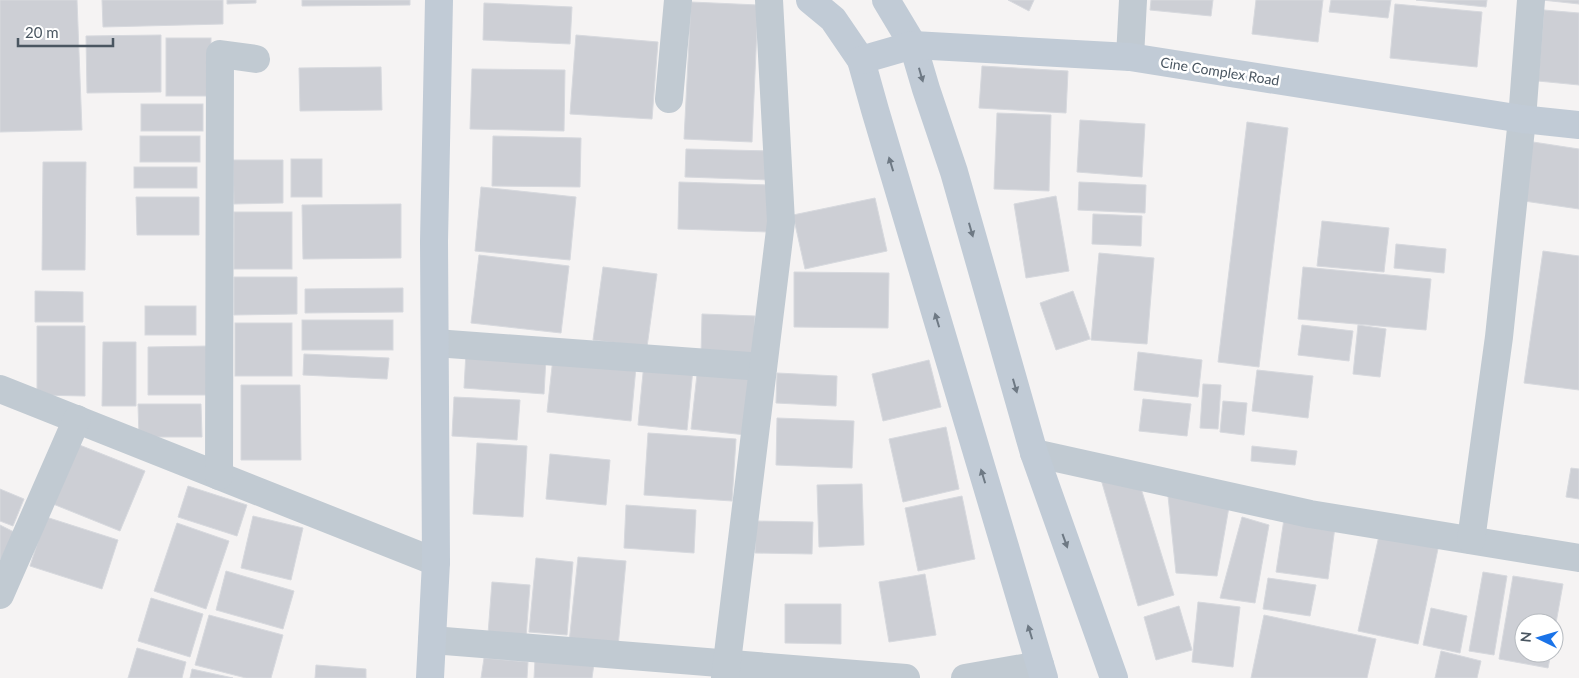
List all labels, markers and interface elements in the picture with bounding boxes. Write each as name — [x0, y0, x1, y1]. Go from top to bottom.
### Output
scale bar — [18, 15, 112, 47]
text: 20 m — [25, 23, 59, 41]
street label: Cine Complex Road — [1159, 53, 1281, 89]
one-way arrow — [918, 67, 926, 82]
one-way arrow — [886, 157, 894, 172]
one-way arrow — [967, 222, 975, 237]
one-way arrow — [932, 312, 940, 327]
one-way arrow — [1011, 379, 1019, 394]
one-way arrow — [979, 468, 987, 483]
one-way arrow — [1062, 533, 1069, 548]
north arrow — [1514, 613, 1564, 663]
one-way arrow — [1025, 624, 1033, 639]
text: N — [1517, 631, 1534, 643]

